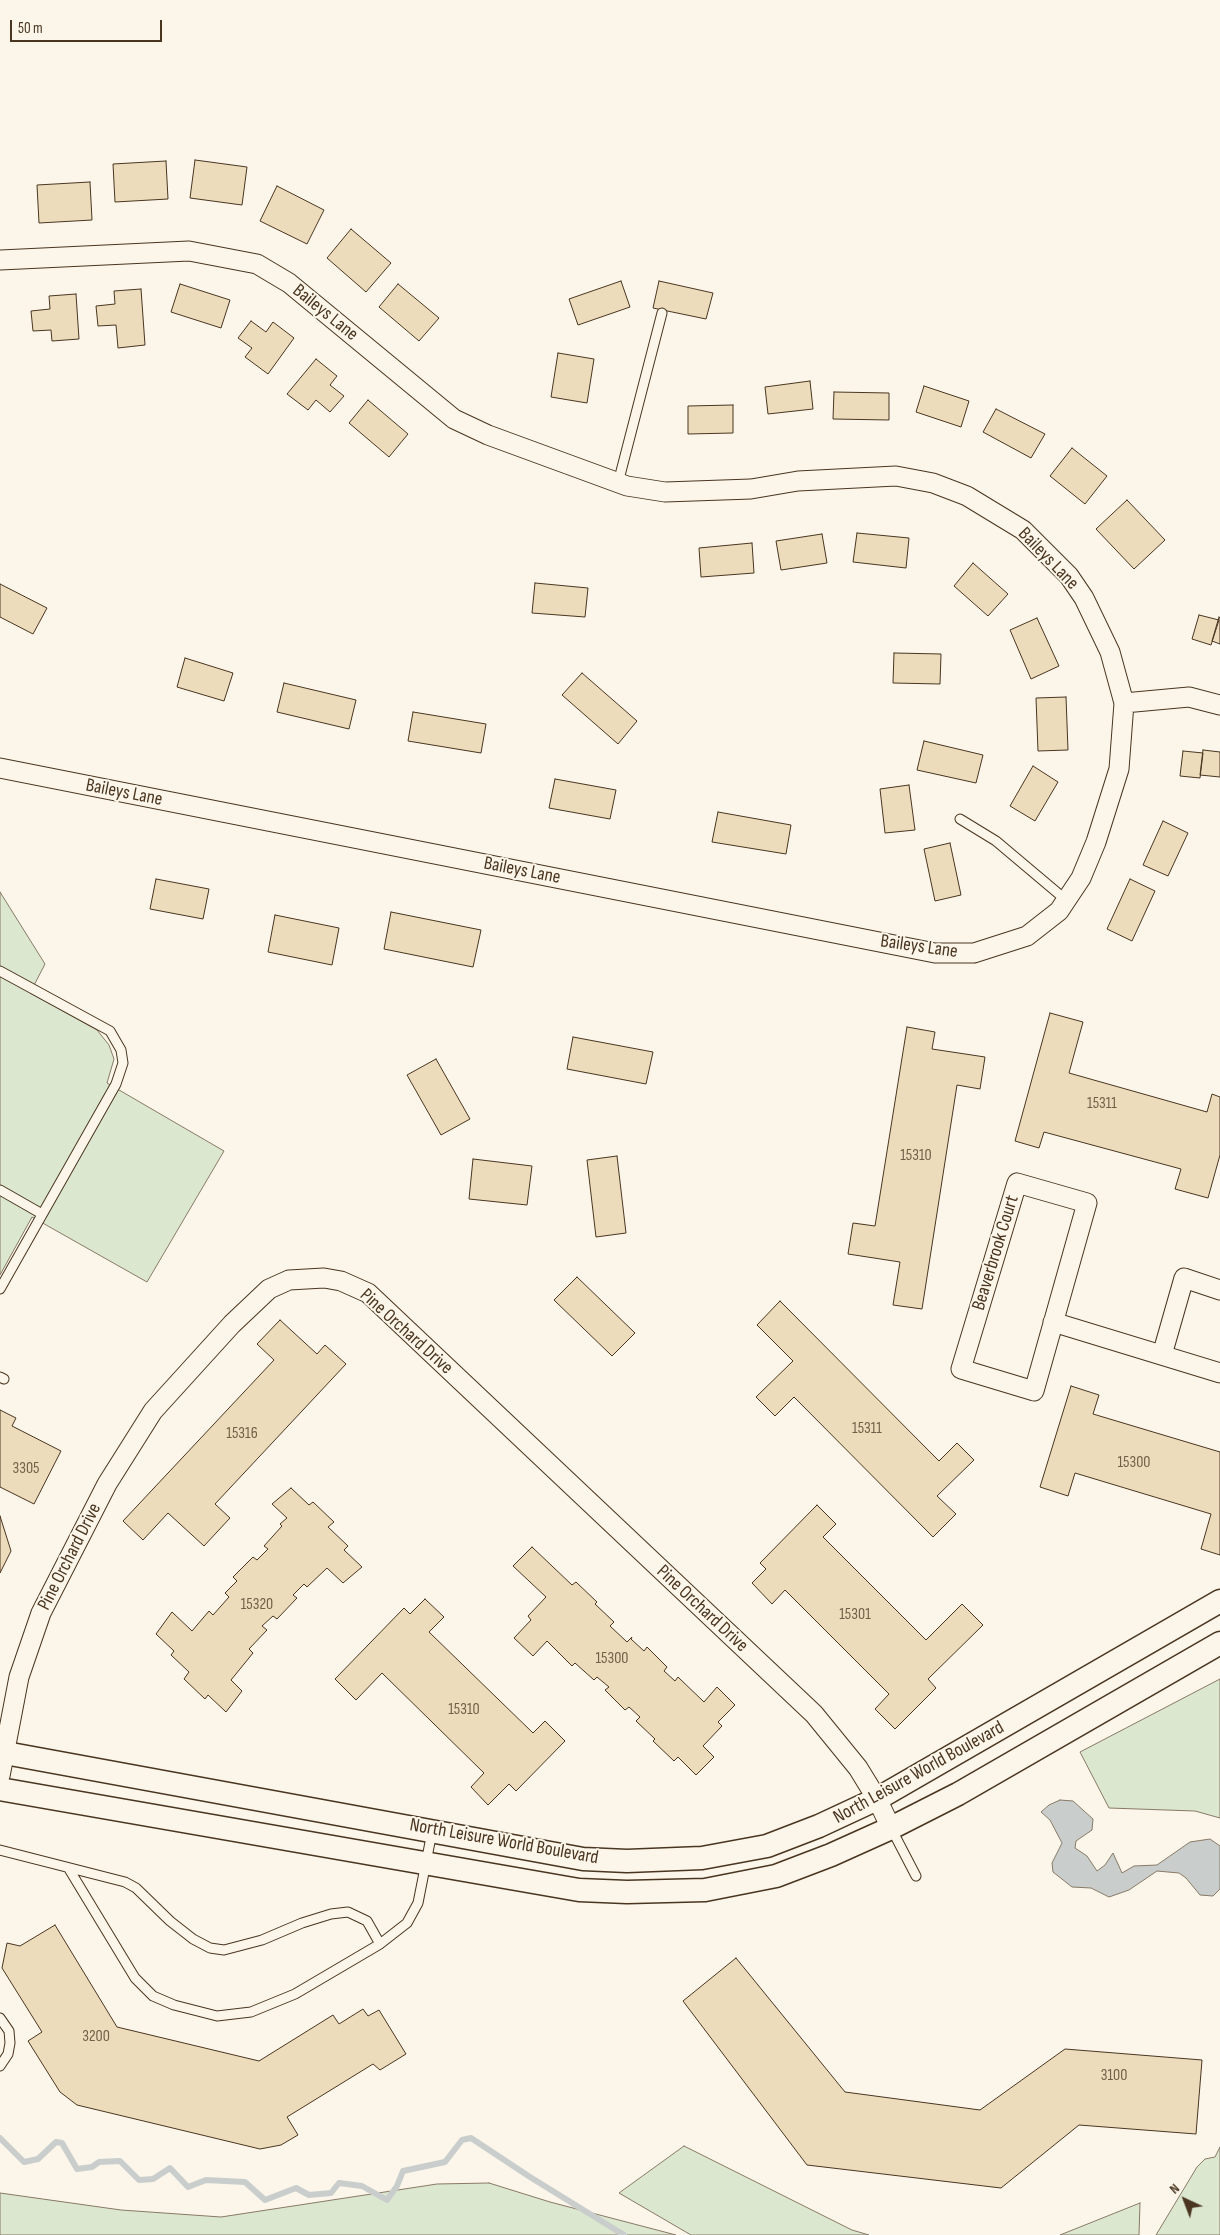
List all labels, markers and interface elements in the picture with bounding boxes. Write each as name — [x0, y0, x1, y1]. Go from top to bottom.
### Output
scale bar — [12, 10, 165, 42]
text: 50 m — [18, 19, 43, 38]
street label: Baileys Lane — [288, 280, 362, 346]
street label: Baileys Lane — [1013, 523, 1083, 595]
street label: Baileys Lane — [84, 774, 164, 812]
street label: Baileys Lane — [482, 852, 562, 890]
street label: Baileys Lane — [879, 930, 959, 964]
house number: 15311 — [1087, 1094, 1117, 1114]
house number: 15310 — [900, 1146, 932, 1166]
street label: Beaverbrook Court — [968, 1193, 1024, 1313]
street label: Pine Orchard Drive — [355, 1284, 457, 1380]
house number: 15311 — [852, 1419, 882, 1439]
house number: 15316 — [226, 1424, 258, 1444]
house number: 15300 — [1118, 1453, 1150, 1473]
house number: 3305 — [13, 1459, 39, 1479]
street label: Pine Orchard Drive — [33, 1500, 107, 1614]
street label: Pine Orchard Drive — [651, 1561, 753, 1657]
house number: 15320 — [241, 1595, 273, 1615]
house number: 15301 — [839, 1605, 871, 1625]
house number: 15300 — [596, 1649, 628, 1669]
house number: 15310 — [448, 1700, 480, 1720]
street label: North Leisure World Boulevard — [830, 1717, 1008, 1829]
street label: North Leisure World Boulevard — [408, 1814, 600, 1870]
house number: 3200 — [82, 2027, 110, 2047]
house number: 3100 — [1101, 2066, 1127, 2086]
north arrow — [1160, 2175, 1210, 2225]
text: N — [1166, 2180, 1183, 2197]

